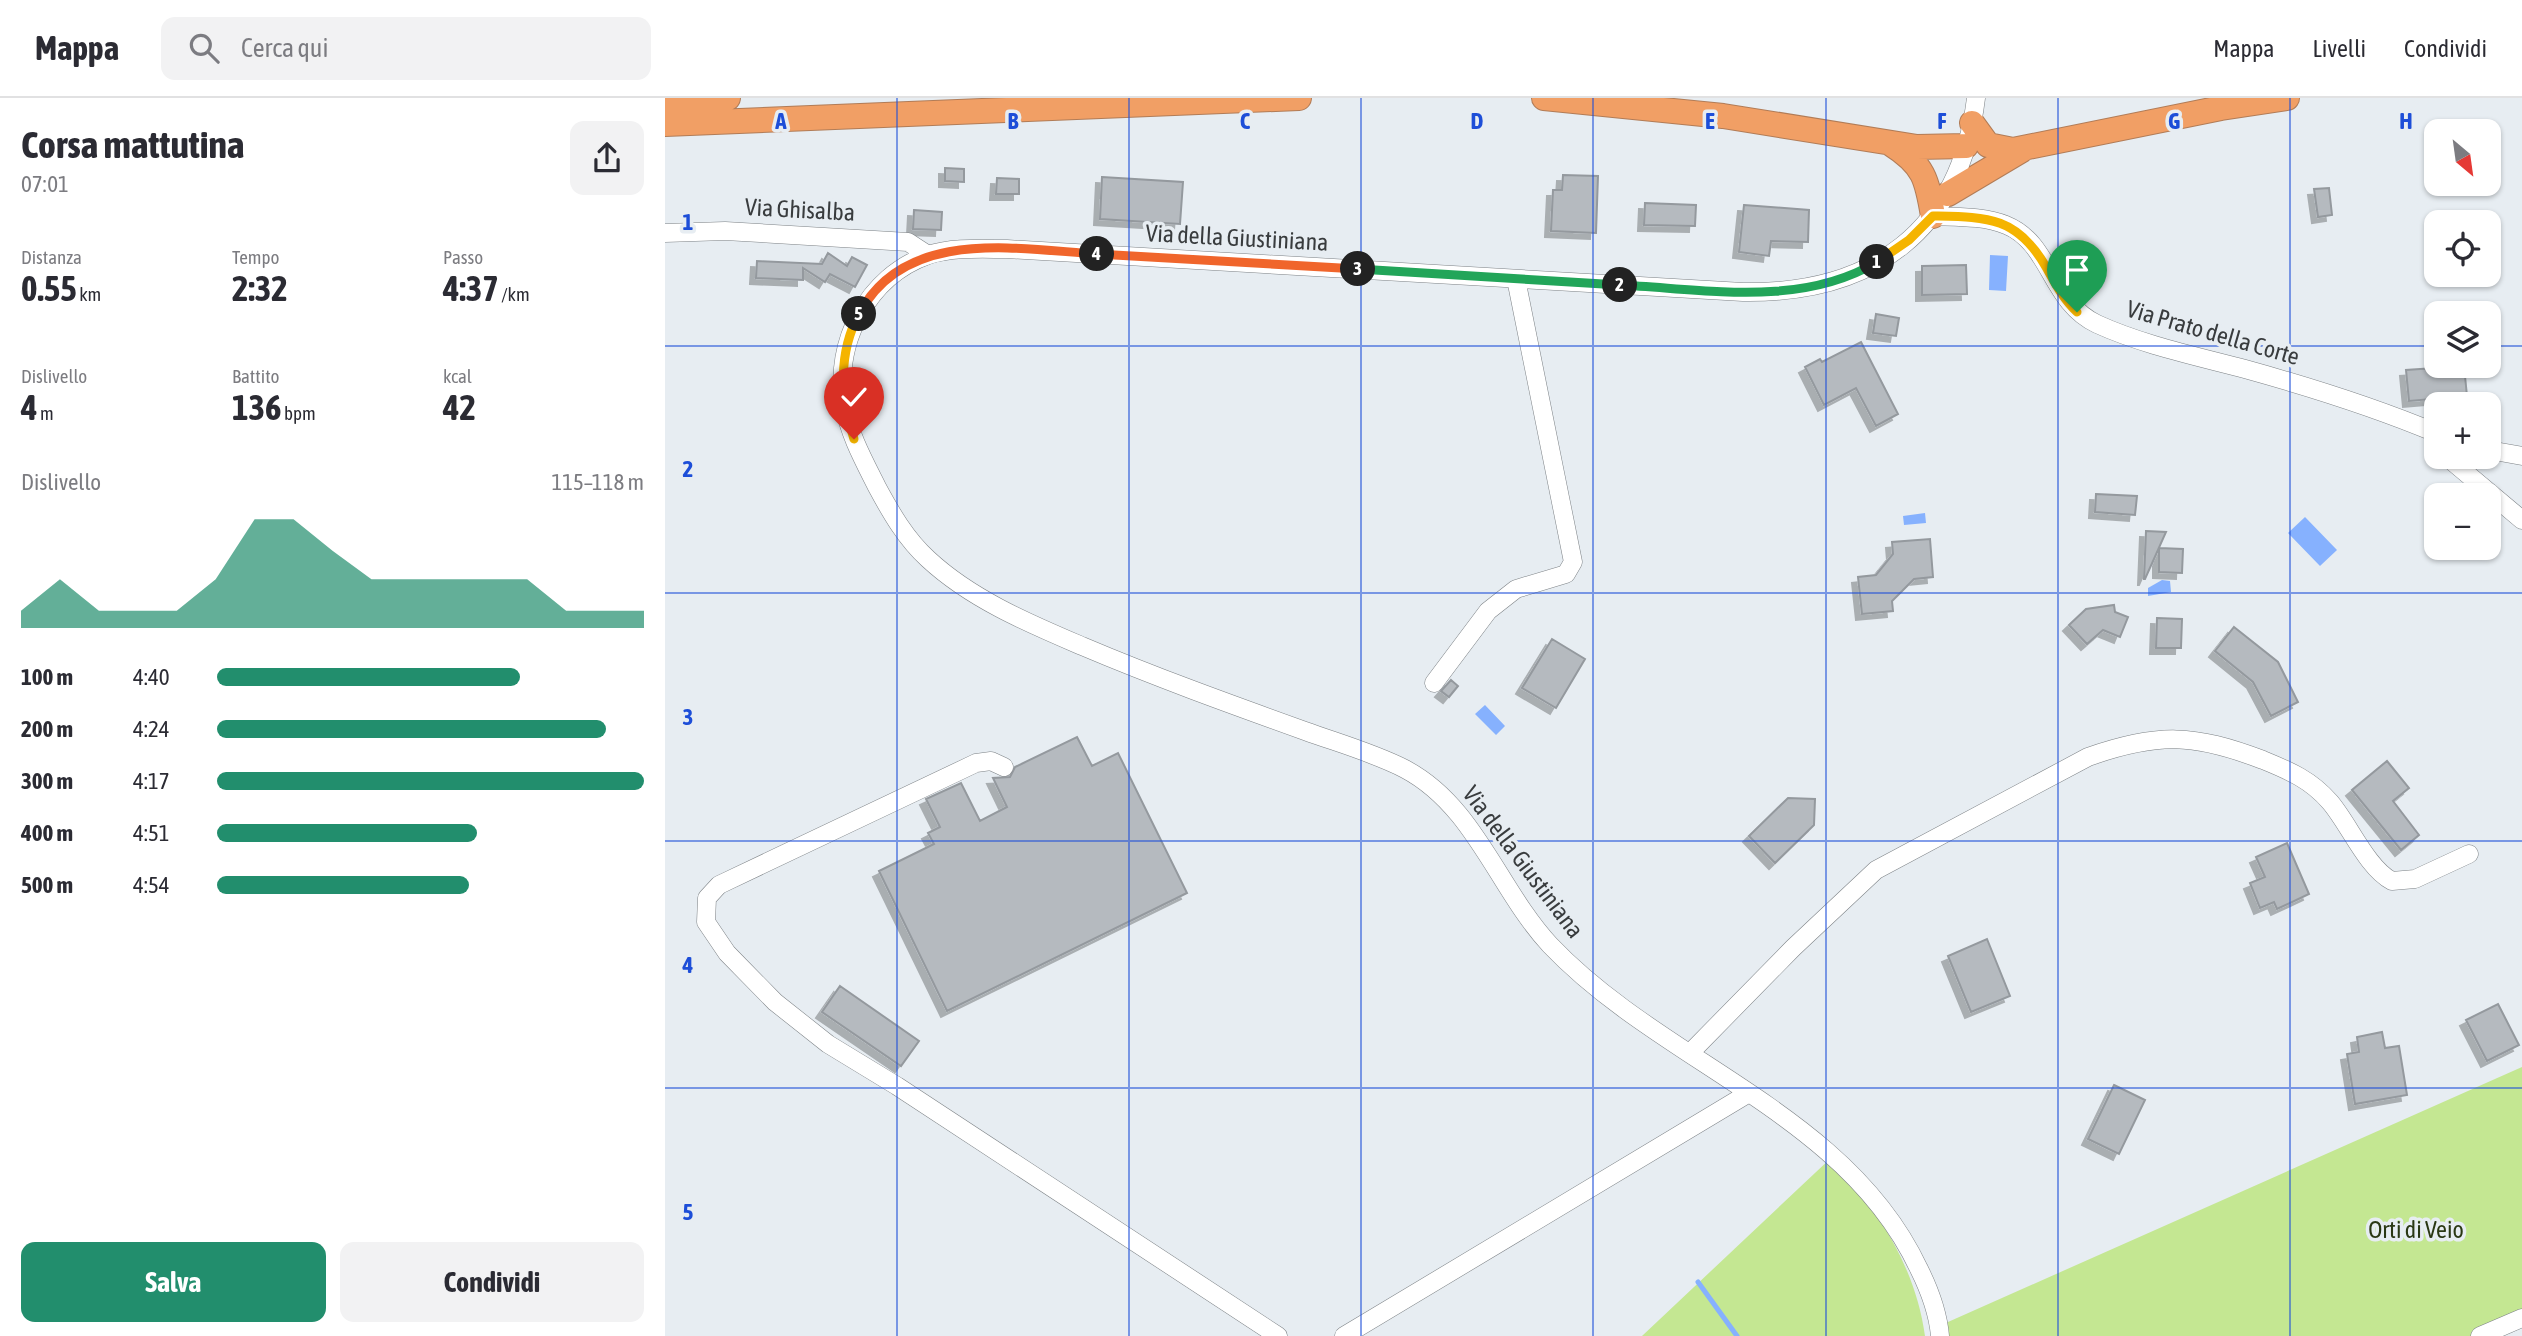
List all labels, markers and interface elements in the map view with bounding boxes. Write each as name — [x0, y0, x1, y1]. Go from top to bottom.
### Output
search box — [161, 17, 651, 80]
text: Mappa — [35, 29, 119, 67]
icon: search — [185, 29, 223, 67]
text: Cerca qui — [241, 33, 328, 63]
text: Mappa — [2213, 35, 2274, 62]
text: Livelli — [2312, 35, 2366, 62]
text: Condividi — [2404, 35, 2487, 62]
text: A — [774, 108, 787, 134]
text: B — [1008, 108, 1019, 134]
text: C — [1240, 108, 1251, 134]
text: D — [1471, 108, 1484, 134]
text: E — [1705, 108, 1715, 134]
text: F — [1937, 108, 1947, 134]
text: G — [2168, 108, 2180, 134]
text: H — [2399, 108, 2413, 134]
north arrow — [2424, 119, 2501, 196]
map controls — [2424, 119, 2501, 560]
button: share — [570, 121, 644, 195]
text: Corsa mattutina — [21, 123, 245, 166]
text: 07:01 — [21, 171, 69, 197]
street label: Via Ghisalba — [744, 193, 856, 226]
text: 1 — [683, 209, 694, 235]
button: locate — [2424, 210, 2501, 287]
street label: Via della Giustiniana — [1145, 219, 1329, 256]
pin: 4 — [1079, 236, 1115, 272]
pin — [2047, 240, 2107, 312]
text: 4 — [1092, 242, 1101, 264]
pin: 1 — [1859, 244, 1895, 280]
text: Distanza — [21, 246, 82, 268]
text: Tempo — [232, 246, 279, 268]
text: Passo — [443, 246, 483, 268]
text: 1 — [1872, 250, 1881, 272]
icon: arrive — [2058, 251, 2096, 289]
pin: 3 — [1341, 252, 1375, 286]
text: 3 — [1353, 257, 1362, 279]
text: 0.55 — [21, 268, 77, 308]
text: 2:32 — [232, 268, 288, 308]
text: 4:37 — [443, 268, 499, 308]
pin: 2 — [1602, 268, 1637, 302]
text: 2 — [1615, 273, 1624, 295]
text: km — [77, 283, 101, 305]
text: /km — [499, 283, 530, 305]
street label: Via Prato della Corte — [2124, 295, 2303, 370]
pin: 5 — [841, 296, 877, 332]
button: layers — [2424, 301, 2501, 378]
text: 5 — [854, 302, 863, 324]
text: Dislivello — [21, 365, 87, 387]
text: Battito — [232, 365, 279, 387]
text: kcal — [443, 365, 472, 387]
pin — [824, 367, 884, 439]
icon: check — [835, 378, 873, 416]
text: 4 — [21, 387, 37, 427]
text: 136 — [232, 387, 281, 427]
text: 42 — [443, 387, 476, 427]
button: + — [2424, 392, 2501, 469]
text: m — [37, 402, 54, 424]
text: bpm — [281, 402, 316, 424]
text: 2 — [683, 456, 693, 482]
text: Dislivello — [21, 469, 101, 495]
text: 115–118 m — [551, 469, 644, 495]
button: − — [2424, 483, 2501, 560]
text: 100 m — [21, 664, 73, 690]
text: 4:40 — [133, 664, 170, 690]
text: 3 — [683, 704, 693, 730]
text: 200 m — [21, 716, 73, 742]
text: 4:24 — [133, 716, 170, 742]
text: 300 m — [21, 768, 73, 794]
text: 4:17 — [133, 768, 170, 794]
street label: Via della Giustiniana — [1458, 780, 1589, 943]
text: 400 m — [21, 820, 73, 846]
text: 4:51 — [133, 820, 170, 846]
text: 500 m — [21, 872, 73, 898]
text: 4:54 — [133, 872, 170, 898]
text: 4 — [682, 952, 694, 978]
text: 5 — [683, 1199, 694, 1225]
park label: Orti di Veio — [2368, 1216, 2464, 1243]
button: Salva — [21, 1242, 326, 1322]
button: Condividi — [340, 1242, 644, 1322]

